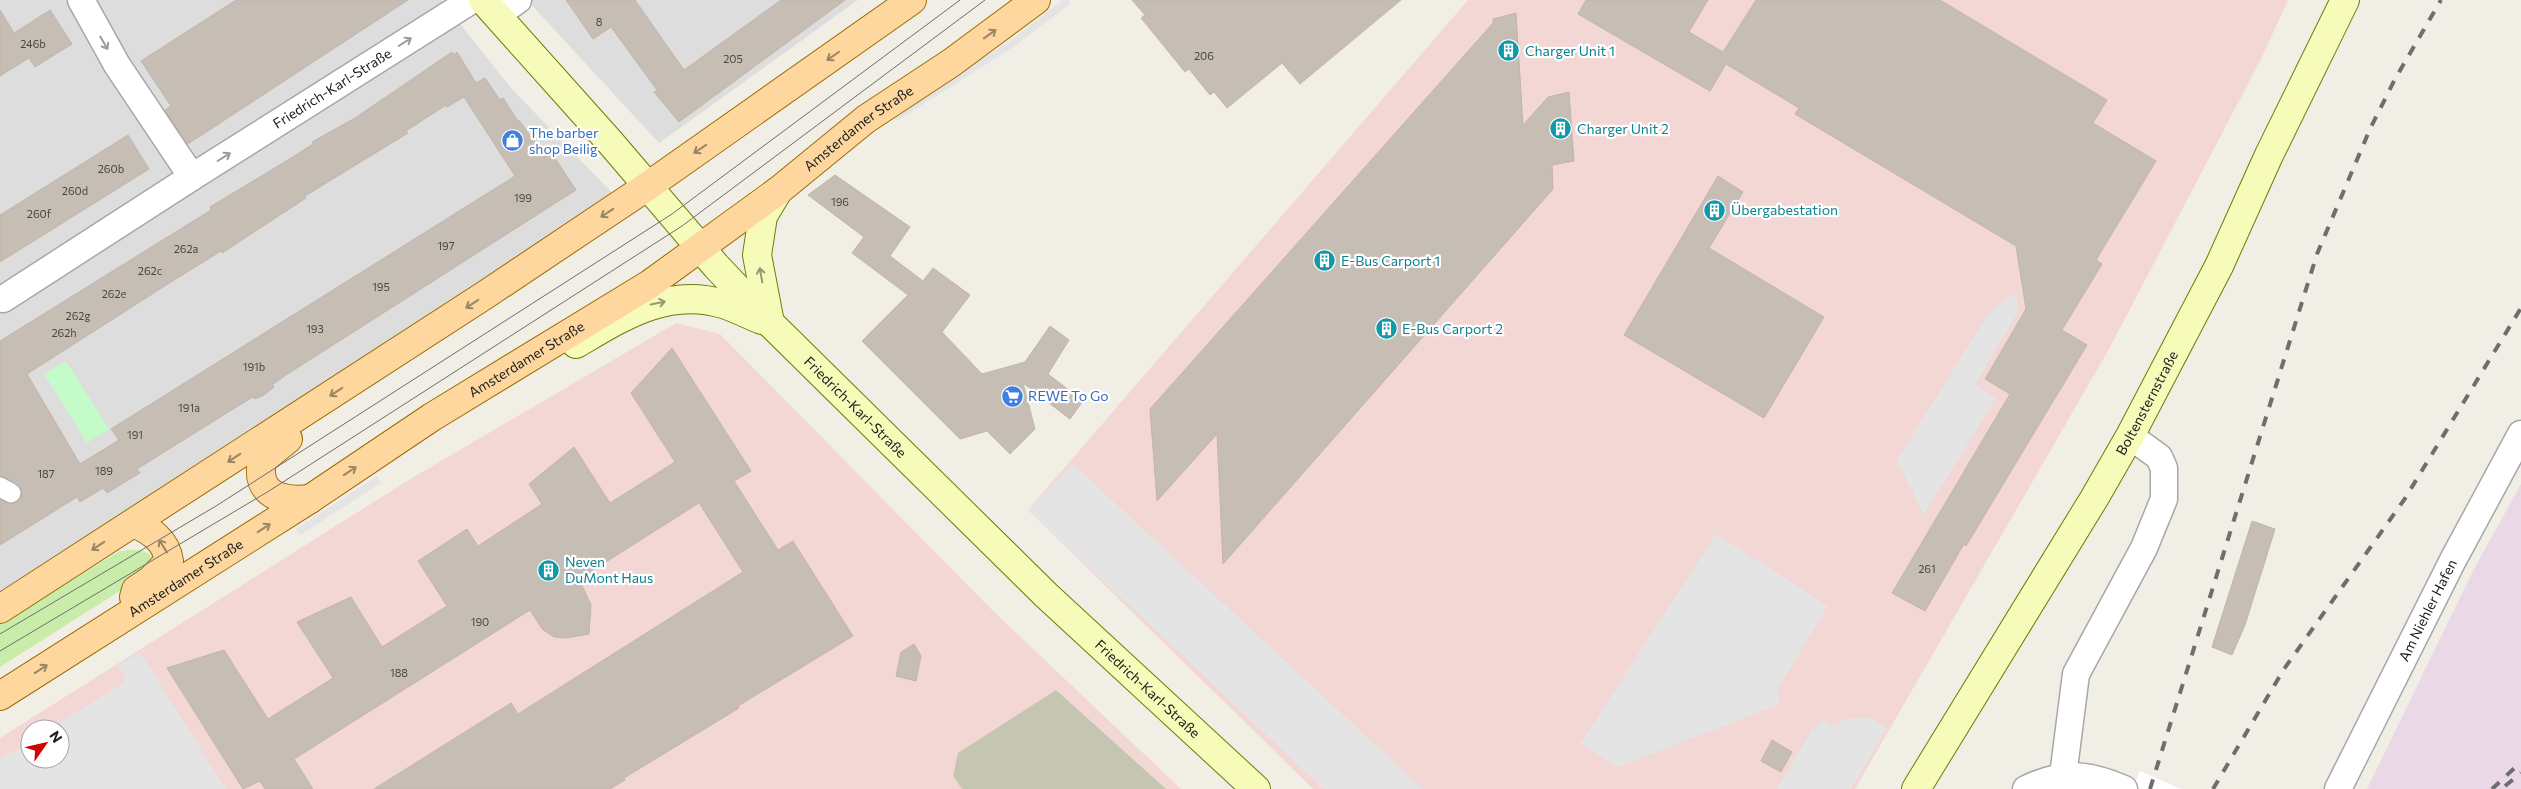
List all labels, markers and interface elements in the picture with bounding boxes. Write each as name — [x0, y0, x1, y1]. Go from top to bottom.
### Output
house number: 8 — [596, 15, 603, 28]
one-way arrow — [983, 29, 996, 40]
one-way arrow — [100, 35, 110, 49]
house number: 246b — [20, 37, 46, 50]
one-way arrow — [398, 37, 412, 47]
building icon: Charger Unit 1 — [1497, 39, 1521, 63]
place label: Charger Unit 1 — [1525, 42, 1615, 59]
street label: Friedrich-Karl-Straße — [270, 44, 394, 132]
house number: 206 — [1194, 49, 1214, 62]
one-way arrow — [827, 51, 841, 61]
house number: 205 — [723, 52, 743, 65]
street label: Amsterdamer Straße — [800, 81, 916, 174]
building icon: Charger Unit 2 — [1549, 117, 1573, 141]
place label: Charger Unit 2 — [1577, 120, 1669, 137]
place label: The barber shop Beilig — [529, 124, 599, 157]
shop icon: The barber shop Beilig — [501, 129, 525, 153]
one-way arrow — [693, 144, 707, 154]
one-way arrow — [216, 152, 230, 162]
house number: 260b — [98, 162, 124, 175]
house number: 260d — [62, 184, 88, 197]
house number: 199 — [514, 191, 532, 204]
house number: 196 — [831, 195, 849, 208]
building icon: Übergabestation — [1703, 198, 1727, 222]
place label: Übergabestation — [1731, 201, 1838, 218]
house number: 260f — [27, 207, 52, 220]
one-way arrow — [600, 208, 614, 218]
house number: 197 — [437, 239, 455, 252]
house number: 262a — [174, 242, 198, 255]
building icon: E-Bus Carport 1 — [1313, 249, 1337, 273]
place label: E-Bus Carport 1 — [1341, 252, 1440, 269]
house number: 262c — [138, 264, 162, 277]
one-way arrow — [756, 267, 765, 283]
house number: 195 — [372, 280, 390, 293]
house number: 262e — [102, 287, 127, 300]
one-way arrow — [650, 298, 666, 307]
one-way arrow — [466, 299, 480, 309]
house number: 262g — [66, 309, 90, 322]
street label: Amsterdamer Straße — [465, 317, 587, 401]
building icon: E-Bus Carport 2 — [1374, 317, 1398, 341]
place label: E-Bus Carport 2 — [1402, 320, 1503, 337]
house number: 193 — [306, 322, 324, 335]
house number: 262h — [51, 326, 77, 339]
street label: Boltensternstraße — [2112, 348, 2181, 458]
street label: Friedrich-Karl-Straße — [801, 353, 910, 461]
house number: 191b — [243, 360, 265, 373]
supermarket icon: REWE To Go — [1000, 384, 1024, 408]
place label: REWE To Go — [1028, 387, 1109, 404]
one-way arrow — [330, 388, 344, 398]
house number: 191a — [178, 401, 200, 414]
house number: 191 — [127, 428, 143, 441]
one-way arrow — [228, 453, 242, 463]
house number: 189 — [95, 464, 113, 477]
one-way arrow — [343, 466, 357, 477]
house number: 187 — [37, 467, 55, 480]
one-way arrow — [257, 522, 271, 532]
street label: Amsterdamer Straße — [125, 535, 246, 620]
one-way arrow — [158, 540, 168, 554]
one-way arrow — [91, 541, 105, 551]
place label: Neven DuMont Haus — [565, 553, 653, 586]
street label: Am Niehler Hafen — [2395, 556, 2460, 664]
building icon: Neven DuMont Haus — [537, 558, 561, 582]
house number: 261 — [1918, 562, 1936, 575]
house number: 190 — [471, 615, 489, 628]
street label: Friedrich-Karl-Straße — [1092, 636, 1204, 741]
one-way arrow — [34, 664, 48, 675]
house number: 188 — [390, 666, 408, 679]
north arrow — [20, 719, 70, 769]
text: N — [46, 727, 66, 746]

